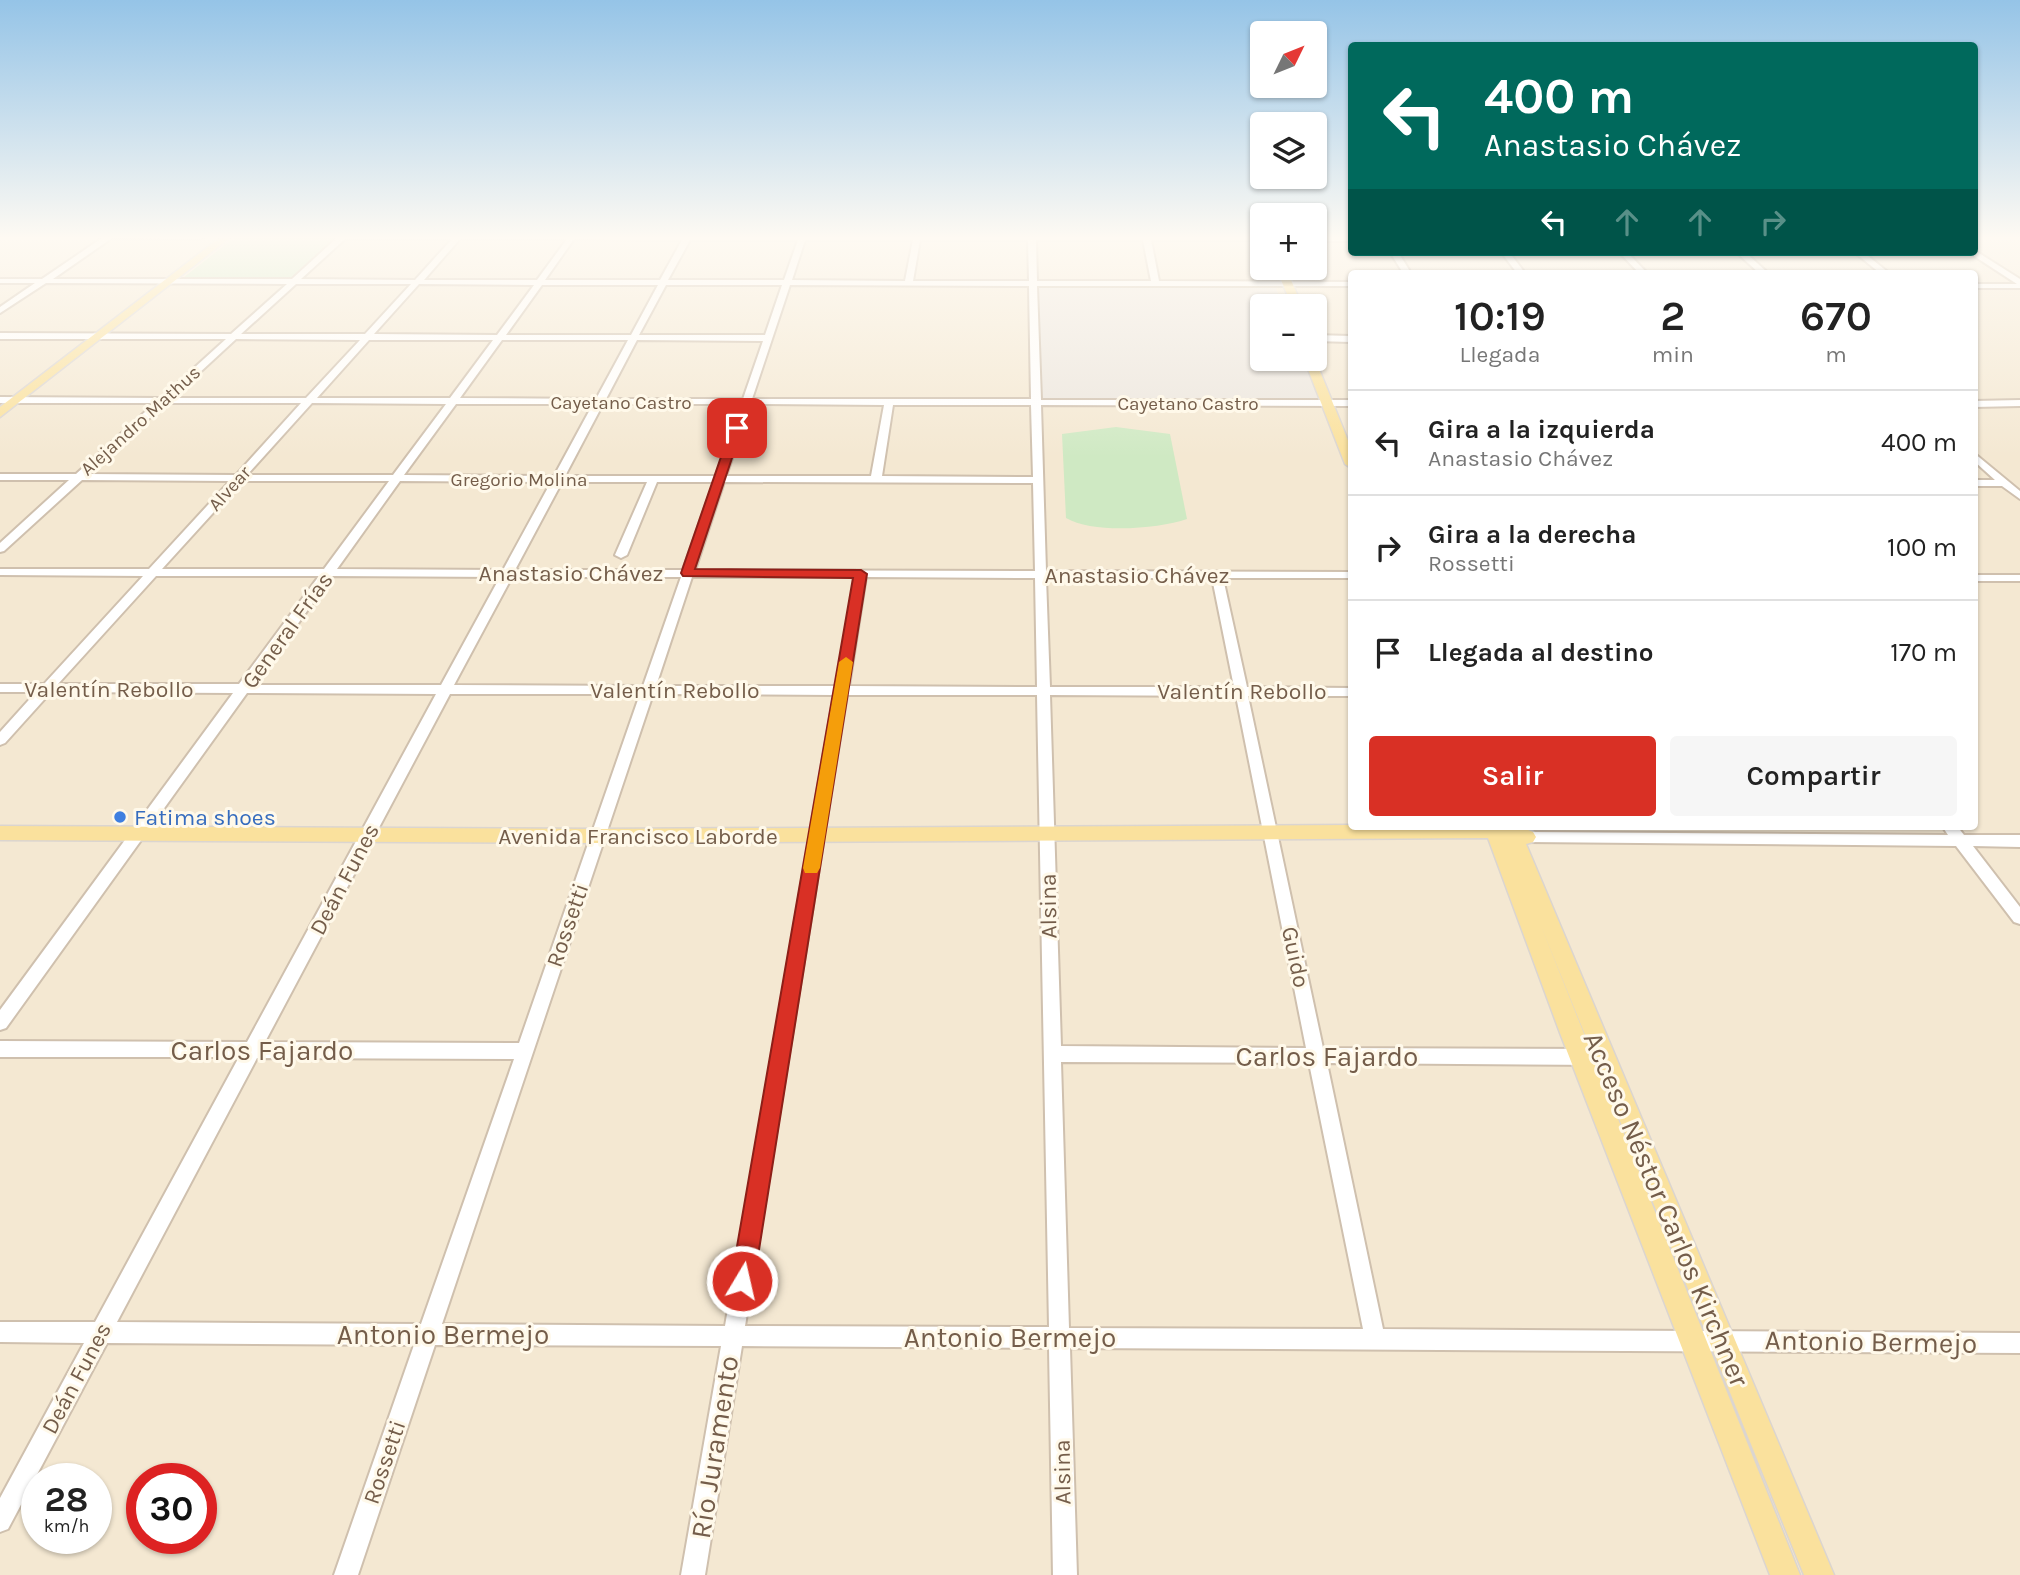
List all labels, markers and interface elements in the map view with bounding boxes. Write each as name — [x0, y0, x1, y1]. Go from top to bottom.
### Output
north arrow — [1250, 21, 1326, 98]
map controls — [1250, 21, 1327, 371]
text: 400 m — [1484, 68, 1634, 125]
icon: left — [1369, 70, 1460, 161]
button: layers — [1250, 112, 1327, 189]
text: Anastasio Chávez — [1484, 127, 1741, 164]
button: + — [1250, 203, 1327, 280]
icon: left — [1535, 203, 1573, 241]
icon: ahead — [1608, 203, 1646, 241]
icon: ahead — [1681, 203, 1719, 241]
icon: right — [1754, 203, 1792, 241]
text: 10:19 — [1454, 291, 1546, 341]
text: 2 — [1660, 291, 1685, 341]
text: 670 — [1800, 291, 1872, 341]
button: − — [1250, 294, 1327, 371]
text: Llegada — [1459, 341, 1540, 368]
text: min — [1652, 341, 1694, 368]
text: m — [1825, 341, 1847, 368]
street label: Alejandro Mathus — [76, 361, 205, 480]
street label: Cayetano Castro — [550, 392, 692, 414]
street label: Cayetano Castro — [1117, 393, 1259, 415]
pin — [707, 398, 767, 458]
icon: arrive — [718, 409, 756, 447]
text: Gira a la izquierda — [1428, 414, 1655, 445]
icon: left — [1369, 424, 1407, 462]
text: 400 m — [1881, 427, 1957, 458]
text: Anastasio Chávez — [1428, 445, 1613, 472]
street label: Alvear — [204, 462, 256, 516]
street label: Gregorio Molina — [451, 469, 587, 491]
text: Gira a la derecha — [1428, 519, 1637, 550]
icon: right — [1369, 529, 1407, 567]
text: 100 m — [1887, 532, 1957, 563]
text: Rossetti — [1428, 550, 1515, 577]
street label: Anastasio Chávez — [478, 560, 664, 587]
street label: Anastasio Chávez — [1044, 562, 1230, 589]
street label: General Frías — [236, 567, 339, 694]
icon: arrive — [1369, 634, 1407, 672]
text: Llegada al destino — [1428, 637, 1654, 668]
text: 170 m — [1890, 637, 1957, 668]
street label: Valentín Rebollo — [24, 676, 194, 703]
street label: Valentín Rebollo — [590, 677, 760, 704]
street label: Valentín Rebollo — [1157, 678, 1327, 705]
button: Salir — [1369, 736, 1656, 816]
button: Compartir — [1670, 736, 1957, 816]
place label: Fatima shoes — [134, 804, 276, 831]
marker: Fatima shoes — [112, 809, 128, 825]
street label: Deán Funes — [304, 819, 385, 940]
street label: Avenida Francisco Laborde — [498, 823, 778, 850]
street label: Alsina — [1034, 873, 1063, 939]
street label: Rossetti — [541, 880, 594, 971]
street label: Guido — [1276, 924, 1315, 990]
street label: Acceso Néstor Carlos Kirchner — [1577, 1027, 1757, 1392]
street label: Carlos Fajardo — [171, 1034, 353, 1067]
street label: Carlos Fajardo — [1236, 1040, 1418, 1073]
position arrow — [705, 1244, 779, 1318]
street label: Deán Funes — [36, 1318, 117, 1439]
street label: Antonio Bermejo — [337, 1318, 549, 1351]
street label: Antonio Bermejo — [904, 1321, 1116, 1354]
street label: Antonio Bermejo — [1764, 1323, 1978, 1360]
street label: Río Juramento — [684, 1353, 745, 1541]
street label: Rossetti — [358, 1417, 411, 1508]
street label: Alsina — [1048, 1439, 1077, 1505]
speed limit sign: 30 — [126, 1463, 217, 1554]
text: 28 — [45, 1479, 88, 1520]
text: km/h — [44, 1515, 89, 1537]

